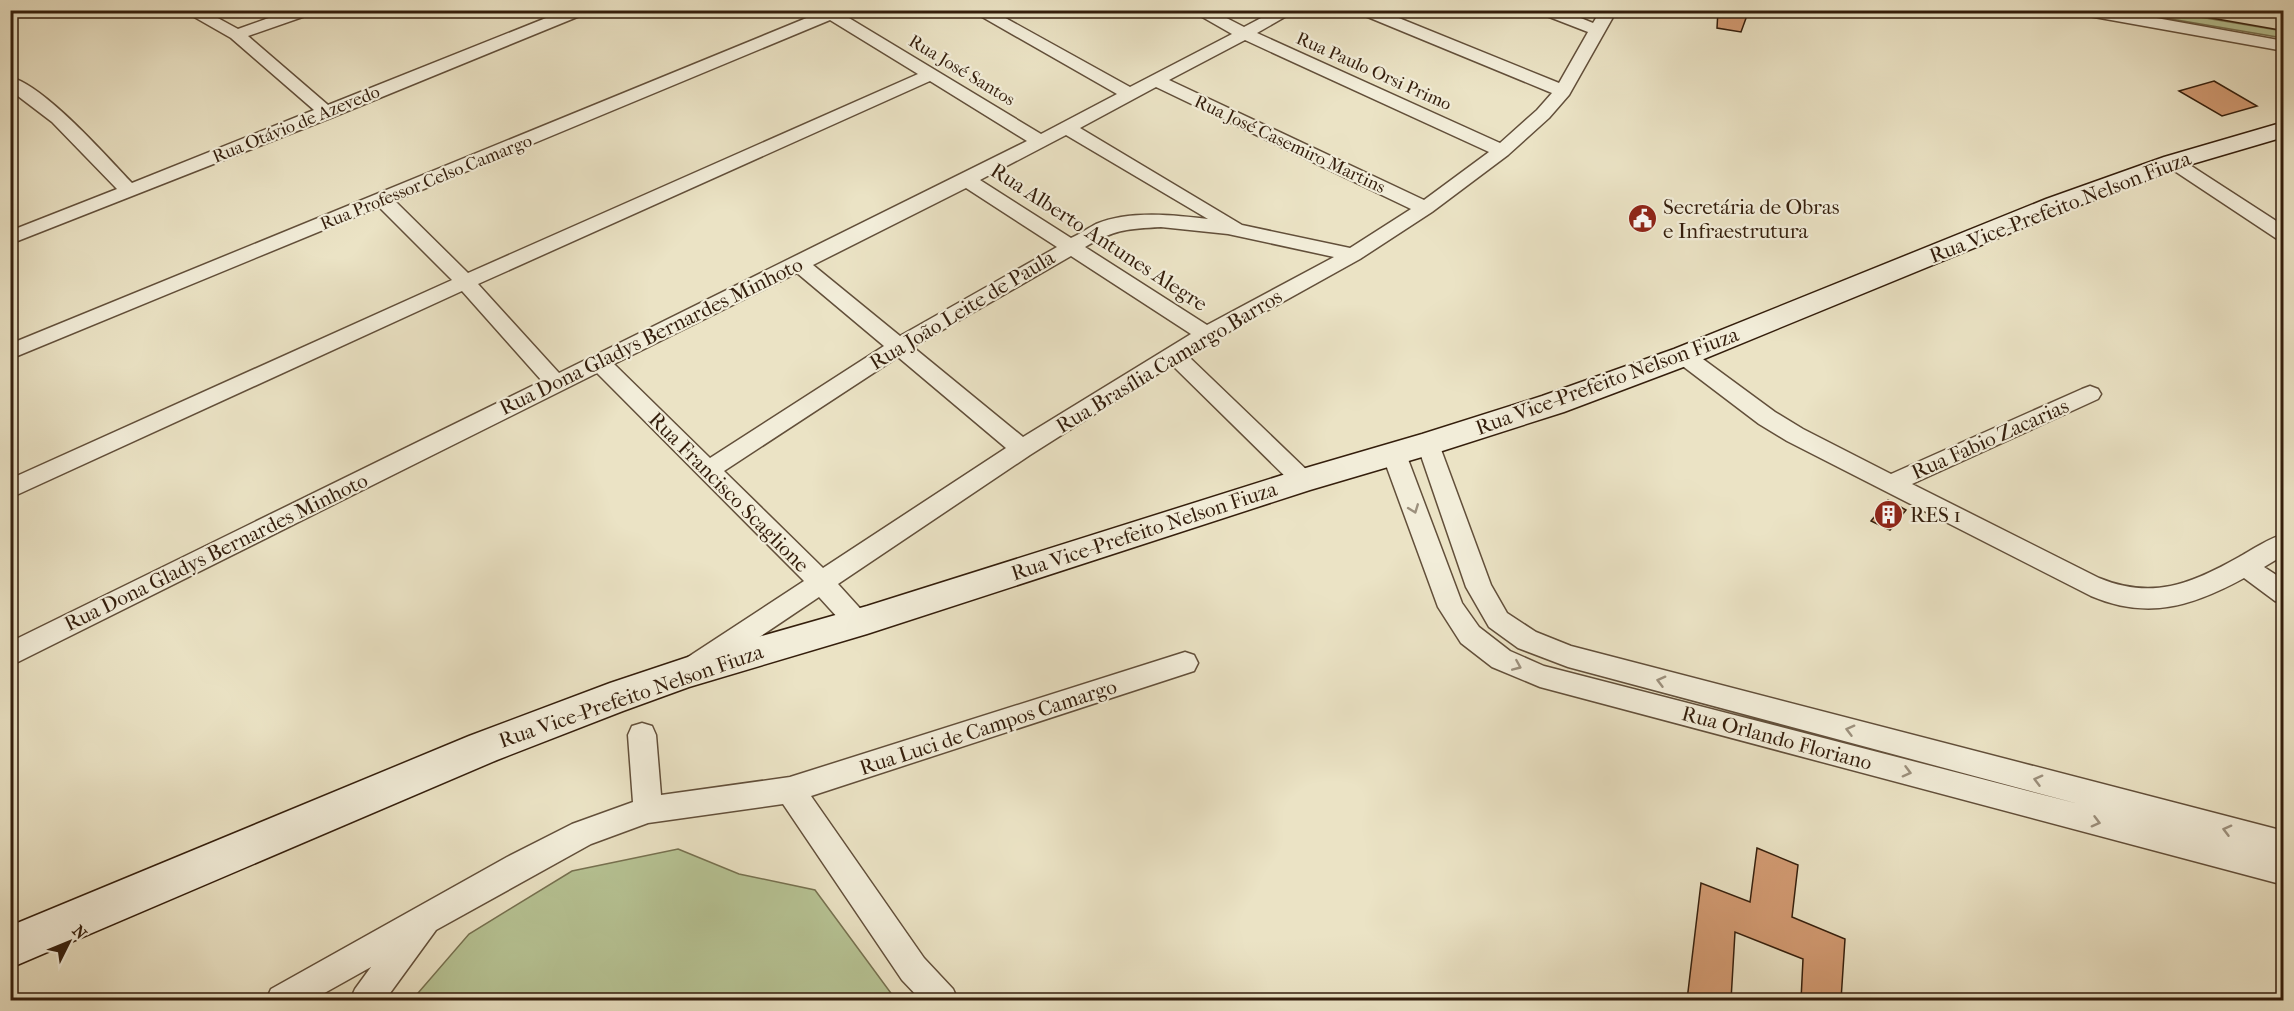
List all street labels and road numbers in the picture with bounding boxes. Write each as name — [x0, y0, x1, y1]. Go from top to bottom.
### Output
street label: Rua Paulo Orsi Primo — [1293, 28, 1455, 115]
street label: Rua José Santos — [905, 30, 1019, 111]
street label: Rua Otávio de Azevedo — [210, 81, 383, 168]
street label: Rua José Casemiro Martins — [1191, 91, 1389, 198]
street label: Rua Professor Celso Camargo — [317, 130, 535, 235]
street label: Rua Vice-Prefeito Nelson Fiuza — [1926, 146, 2194, 268]
street label: Rua Alberto Antunes Alegre — [986, 158, 1212, 316]
street label: Rua João Leite de Paula — [865, 245, 1059, 375]
street label: Rua Dona Gladys Bernardes Minhoto — [495, 252, 807, 420]
street label: Rua Brasília Camargo Barros — [1052, 284, 1286, 438]
street label: Rua Vice-Prefeito Nelson Fiuza — [1472, 322, 1742, 440]
street label: Rua Fabio Zacarias — [1908, 393, 2072, 484]
street label: Rua Francisco Scaglione — [644, 407, 814, 577]
street label: Rua Dona Gladys Bernardes Minhoto — [60, 468, 372, 636]
street label: Rua Vice-Prefeito Nelson Fiuza — [1008, 477, 1280, 585]
street label: Rua Vice-Prefeito Nelson Fiuza — [496, 639, 767, 753]
street label: Rua Luci de Campos Camargo — [856, 674, 1120, 780]
street label: Rua Orlando Floriano — [1679, 701, 1875, 775]

